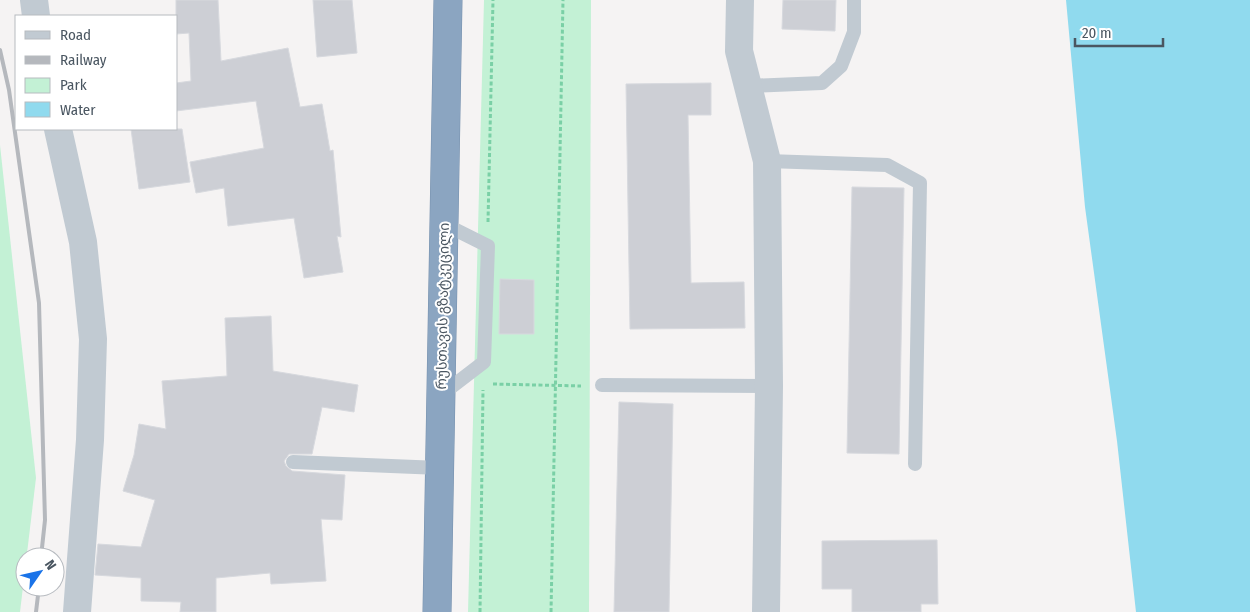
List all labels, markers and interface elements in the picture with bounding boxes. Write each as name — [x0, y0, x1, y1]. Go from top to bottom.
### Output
legend — [15, 15, 178, 130]
scale bar — [1075, 15, 1162, 47]
text: 20 m — [1082, 24, 1112, 42]
text: Road — [60, 26, 91, 44]
text: Railway — [60, 51, 107, 69]
text: Park — [60, 76, 87, 94]
text: Water — [60, 101, 96, 119]
street label: რუსთავის გზატკეცილი — [433, 222, 453, 390]
north arrow — [15, 547, 65, 597]
text: N — [41, 557, 60, 573]

